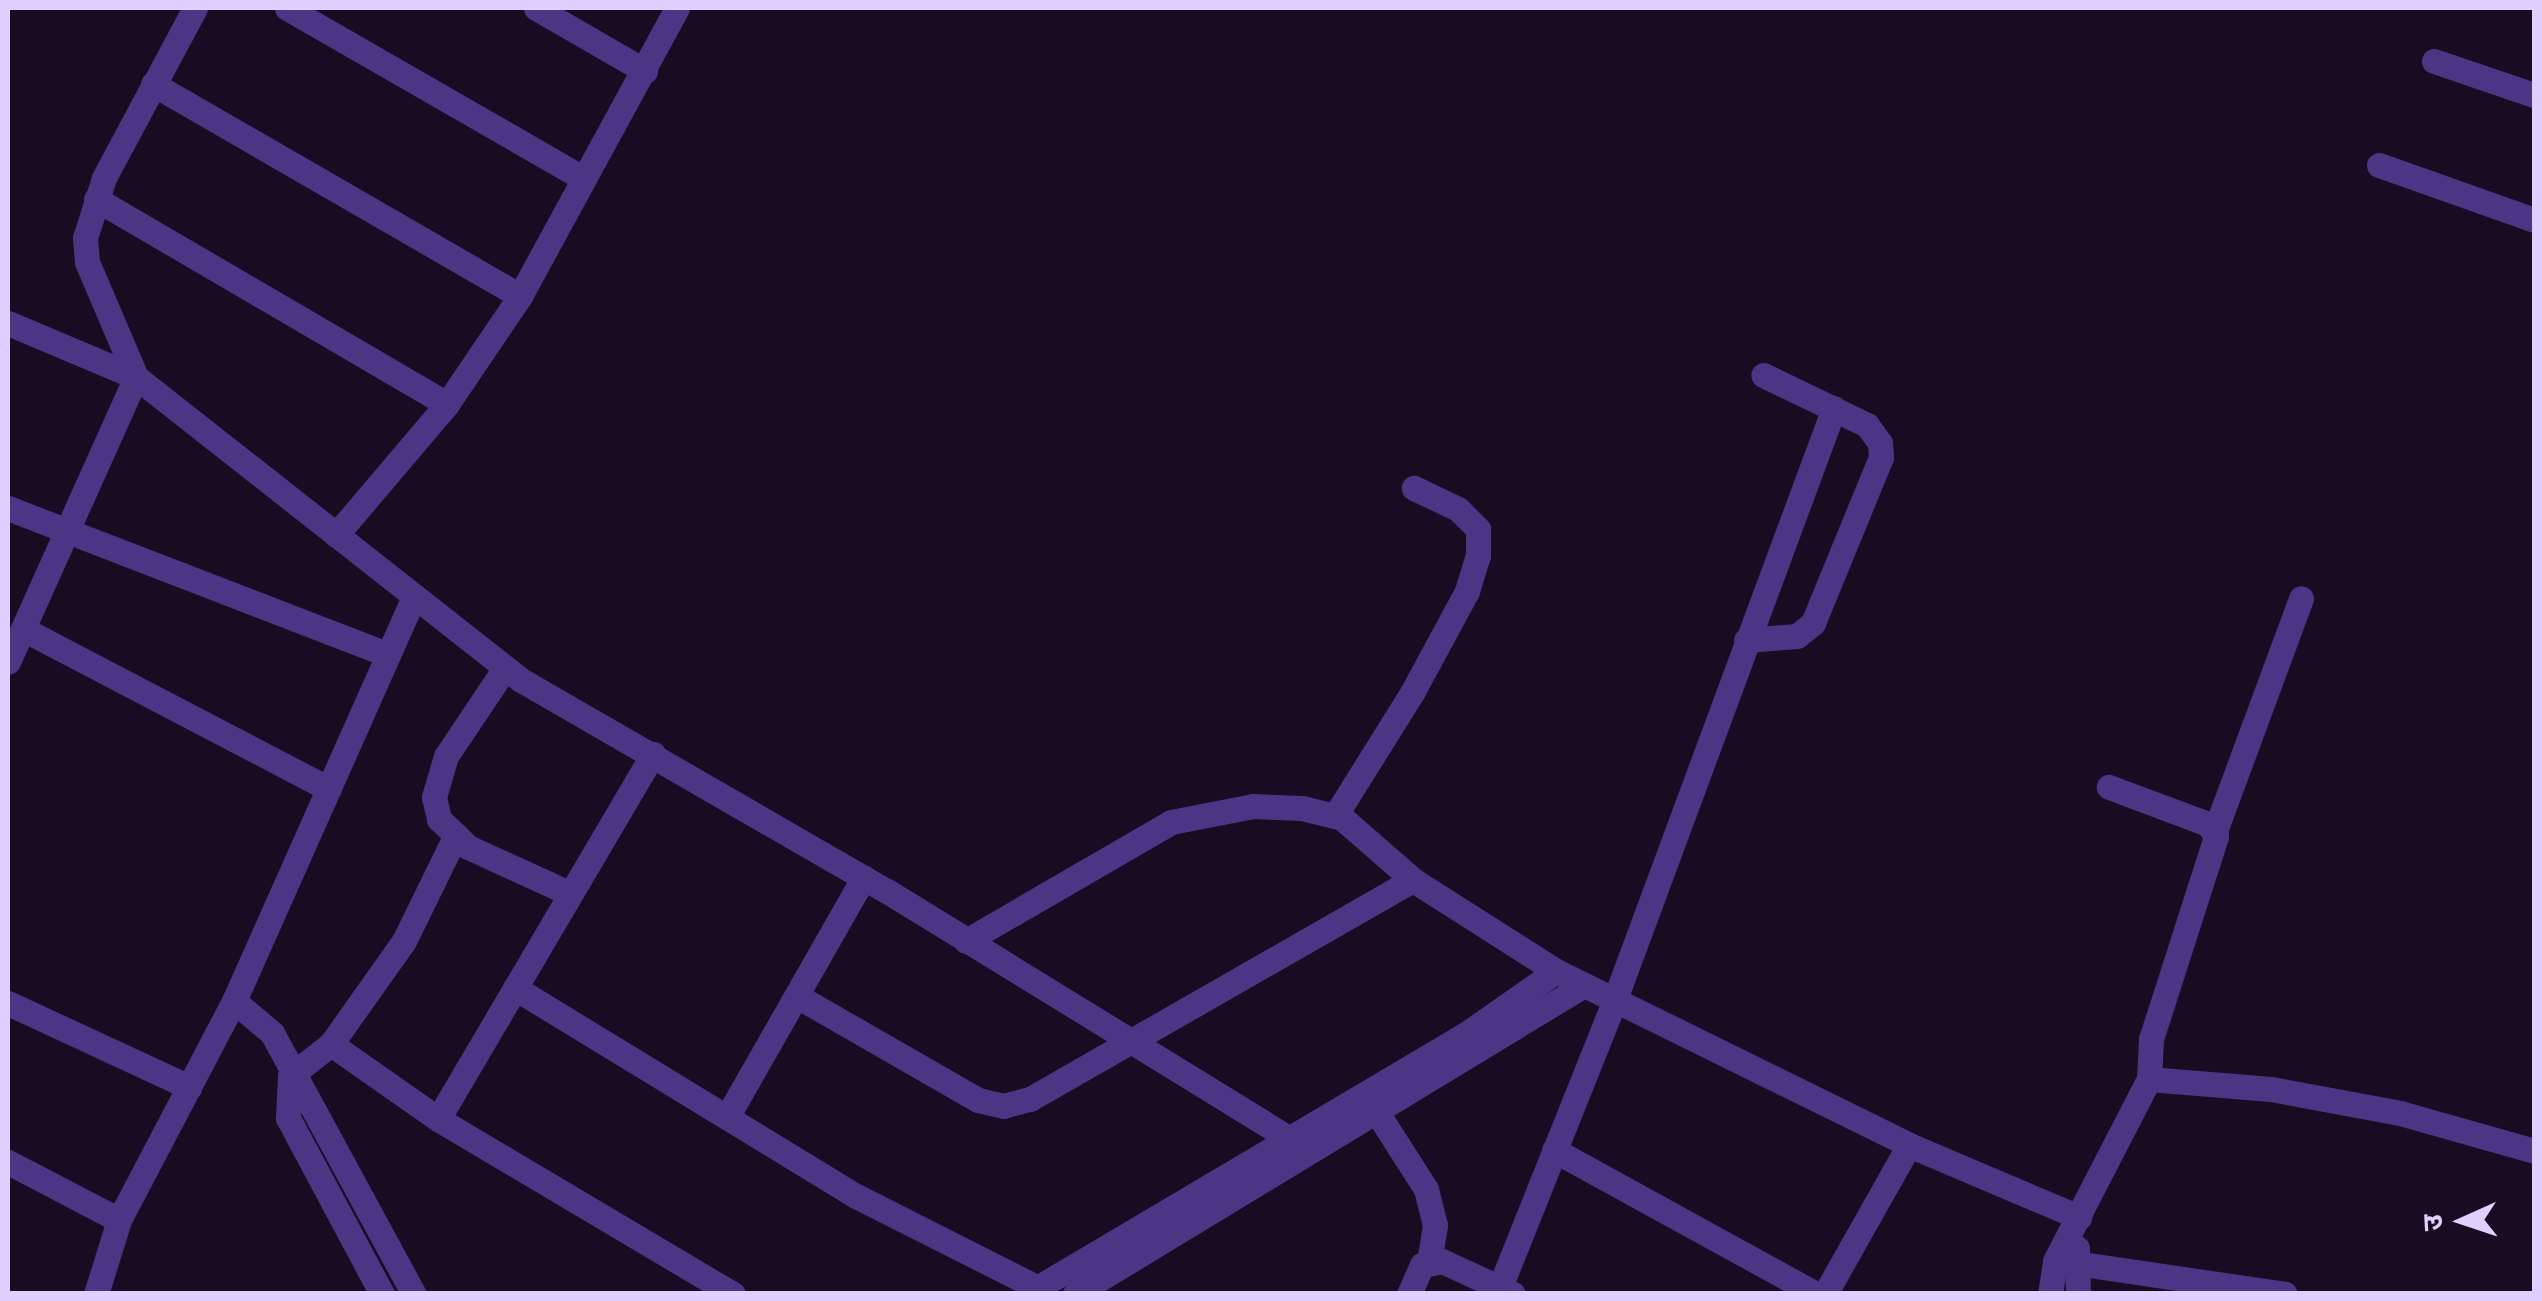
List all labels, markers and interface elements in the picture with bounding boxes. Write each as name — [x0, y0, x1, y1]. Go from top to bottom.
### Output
north arrow — [2412, 1171, 2512, 1271]
text: उ — [2414, 1214, 2449, 1232]

